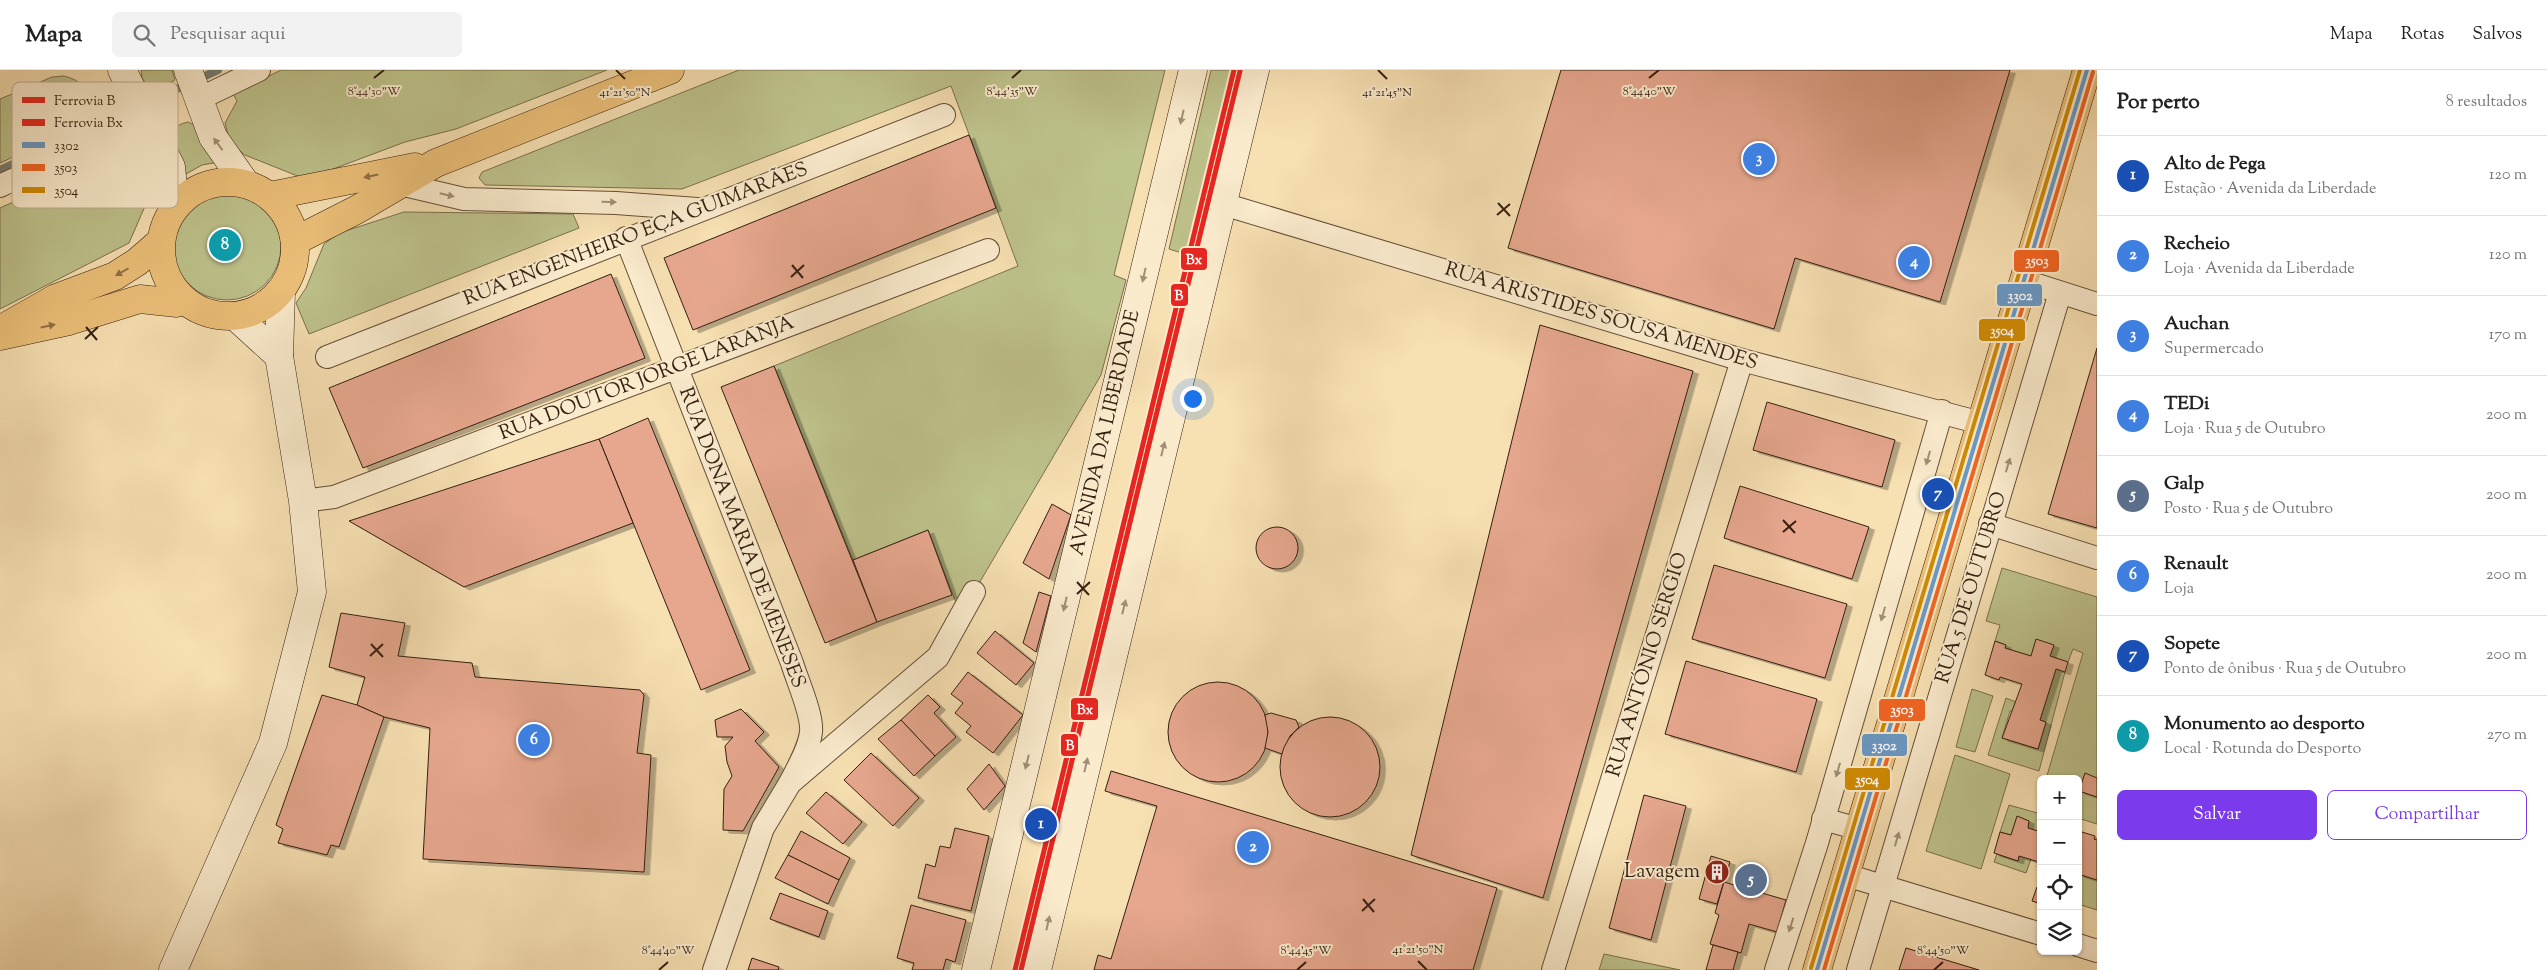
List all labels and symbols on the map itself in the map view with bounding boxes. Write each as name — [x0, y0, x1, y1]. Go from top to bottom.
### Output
legend — [12, 82, 178, 208]
text: 8°44'30"W — [348, 83, 401, 101]
text: 8°44'35"W — [987, 83, 1038, 101]
text: 8°44'40"W — [1623, 83, 1676, 101]
text: 41°21'50"N — [600, 84, 651, 102]
text: 41°21'45"N — [1362, 84, 1412, 102]
text: Ferrovia B — [54, 92, 116, 112]
one-way arrow — [1178, 110, 1186, 125]
text: Ferrovia Bx — [54, 114, 123, 134]
text: 3302 — [54, 137, 79, 157]
one-way arrow — [213, 137, 223, 151]
pin: 3 — [1743, 140, 1775, 178]
street label: RUA ENGENHEIRO EÇA GUIMARÃES — [459, 156, 813, 314]
text: 3503 — [54, 159, 78, 179]
one-way arrow — [363, 172, 379, 180]
text: 3504 — [54, 182, 78, 202]
one-way arrow — [440, 191, 455, 199]
one-way arrow — [601, 199, 617, 207]
pin: 8 — [209, 226, 241, 264]
pin: 4 — [1898, 243, 1930, 281]
line badge: Bx — [1180, 247, 1208, 271]
line badge: 3503 — [2013, 249, 2060, 273]
text: Bx — [1186, 251, 1203, 271]
text: 3503 — [2025, 252, 2049, 272]
street label: RUA ARISTIDES SOUSA MENDES — [1441, 255, 1761, 379]
one-way arrow — [115, 267, 128, 276]
one-way arrow — [1140, 268, 1148, 283]
line badge: B — [1170, 283, 1189, 307]
line badge: 3302 — [1996, 283, 2043, 307]
text: B — [1175, 287, 1184, 307]
text: 3302 — [2007, 287, 2033, 307]
street label: AVENIDA DA LIBERDADE — [1064, 307, 1148, 559]
street label: RUA DOUTOR JORGE LARANJA — [495, 309, 799, 449]
line badge: 3504 — [1978, 318, 2026, 342]
one-way arrow — [40, 322, 55, 330]
text: 3504 — [1990, 322, 2014, 342]
street label: RUA DONA MARIA DE MENESES — [670, 383, 812, 693]
your location — [1180, 386, 1206, 412]
one-way arrow — [1160, 441, 1168, 456]
one-way arrow — [1924, 450, 1932, 465]
one-way arrow — [2005, 457, 2013, 472]
pin: 7 — [1922, 475, 1954, 513]
street label: RUA 5 DE OUTUBRO — [1929, 488, 2015, 688]
street label: RUA ANTÓNIO SÉRGIO — [1599, 549, 1696, 781]
one-way arrow — [1061, 596, 1069, 611]
one-way arrow — [1120, 599, 1128, 614]
one-way arrow — [1879, 606, 1887, 621]
line badge: Bx — [1070, 697, 1099, 721]
line badge: 3503 — [1878, 698, 1926, 722]
text: Bx — [1077, 701, 1094, 721]
text: 3503 — [1890, 701, 1914, 721]
pin: 6 — [518, 721, 550, 759]
line badge: B — [1060, 733, 1079, 757]
line badge: 3302 — [1861, 733, 1908, 757]
text: B — [1066, 737, 1075, 757]
text: 3302 — [1871, 737, 1897, 757]
one-way arrow — [1023, 754, 1031, 769]
one-way arrow — [1082, 757, 1090, 772]
one-way arrow — [1833, 763, 1841, 778]
line badge: 3504 — [1844, 767, 1891, 791]
text: 3504 — [1855, 771, 1879, 791]
pin: 1 — [1025, 805, 1057, 843]
pin: 2 — [1237, 828, 1269, 866]
one-way arrow — [1894, 831, 1902, 846]
place label: Lavagem — [1624, 858, 1700, 887]
building icon: Lavagem — [1704, 859, 1730, 885]
pin: 5 — [1735, 861, 1767, 899]
one-way arrow — [1044, 915, 1052, 930]
one-way arrow — [1786, 918, 1794, 933]
text: 41°21'50"N — [1393, 941, 1444, 959]
text: 8°44'40"W — [642, 942, 695, 960]
text: 8°44'45"W — [1281, 942, 1332, 960]
text: 8°44'50"W — [1917, 942, 1970, 960]

